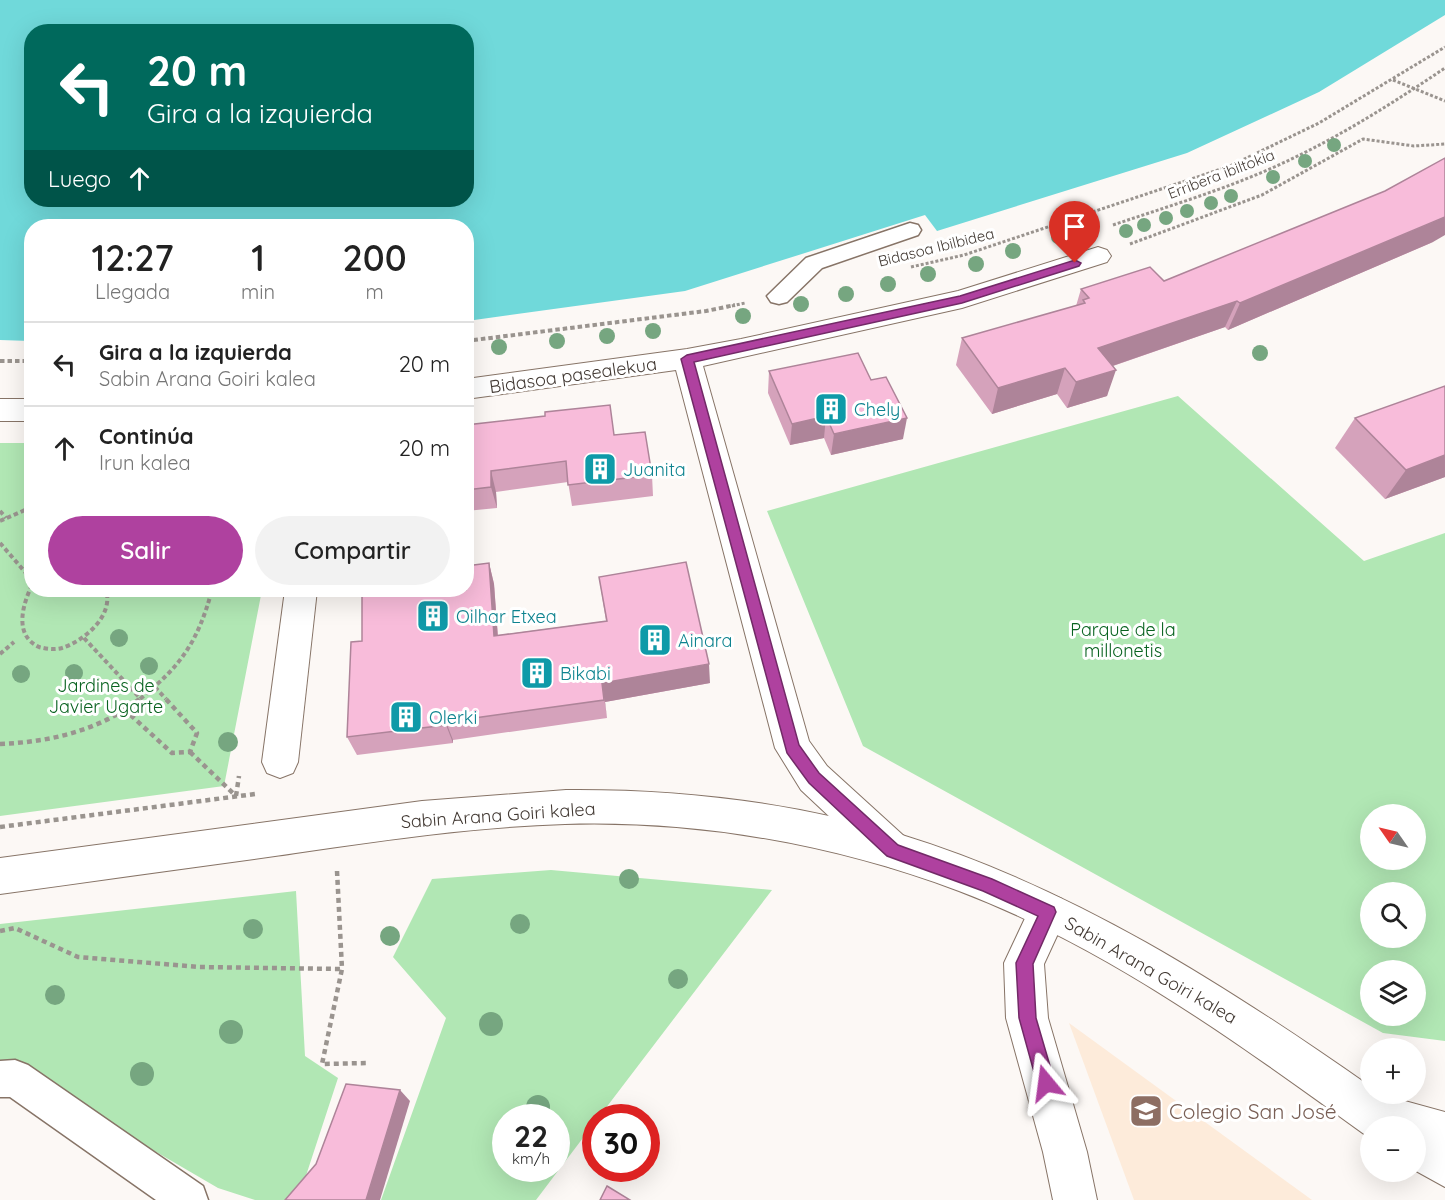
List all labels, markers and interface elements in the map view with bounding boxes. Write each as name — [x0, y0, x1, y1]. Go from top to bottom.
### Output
text: 20 m — [147, 44, 247, 97]
icon: left — [48, 48, 126, 126]
text: Gira a la izquierda — [147, 96, 373, 130]
street label: Erribera ibiltokia — [1165, 145, 1277, 203]
icon: ahead — [123, 162, 156, 195]
text: Luego — [48, 165, 111, 193]
pin — [1049, 201, 1100, 263]
icon: arrive — [1058, 210, 1091, 243]
street label: Bidasoa Ibilbidea — [876, 223, 996, 271]
text: 12:27 — [91, 235, 174, 280]
text: 1 — [251, 235, 265, 280]
text: 200 — [343, 235, 407, 280]
text: Llegada — [95, 279, 170, 304]
text: min — [241, 279, 275, 304]
text: m — [365, 279, 384, 304]
text: Gira a la izquierda — [99, 338, 292, 366]
icon: left — [48, 348, 81, 381]
text: 20 m — [399, 350, 450, 378]
street label: Bidasoa pasealekua — [488, 352, 658, 398]
text: Sabin Arana Goiri kalea — [99, 366, 316, 391]
building icon: Chely — [813, 391, 849, 427]
place label: Chely — [854, 398, 900, 421]
text: Continúa — [99, 422, 194, 450]
icon: ahead — [48, 432, 81, 465]
text: 20 m — [399, 434, 450, 462]
text: Irun kalea — [99, 450, 191, 475]
building icon: Juanita — [582, 451, 618, 487]
place label: Juanita — [623, 458, 686, 481]
button: Salir — [48, 516, 243, 585]
button: Compartir — [255, 516, 450, 585]
building icon: Oilhar Etxea — [415, 598, 451, 634]
place label: Oilhar Etxea — [456, 605, 557, 628]
park label: Parque de la millonetis — [1070, 618, 1176, 662]
building icon: Ainara — [637, 622, 673, 658]
place label: Ainara — [678, 629, 732, 652]
building icon: Bikabi — [519, 655, 555, 691]
place label: Bikabi — [560, 662, 611, 685]
park label: Jardines de Javier Ugarte — [49, 674, 163, 718]
building icon: Olerki — [388, 699, 424, 735]
place label: Olerki — [429, 706, 477, 729]
street label: Sabin Arana Goiri kalea — [400, 797, 596, 833]
north arrow — [1360, 804, 1426, 870]
map controls — [1360, 804, 1426, 1182]
button: search — [1360, 882, 1426, 948]
street label: Sabin Arana Goiri kalea — [1061, 911, 1241, 1029]
button: layers — [1360, 960, 1426, 1026]
button: + — [1360, 1038, 1426, 1104]
position arrow — [1014, 1051, 1078, 1115]
school or university icon: Colegio San José — [1128, 1093, 1164, 1129]
place label: Colegio San José — [1169, 1098, 1337, 1124]
speed limit sign: 30 — [582, 1104, 660, 1182]
button: − — [1360, 1116, 1426, 1182]
text: 22 — [514, 1117, 548, 1155]
text: km/h — [512, 1149, 550, 1168]

